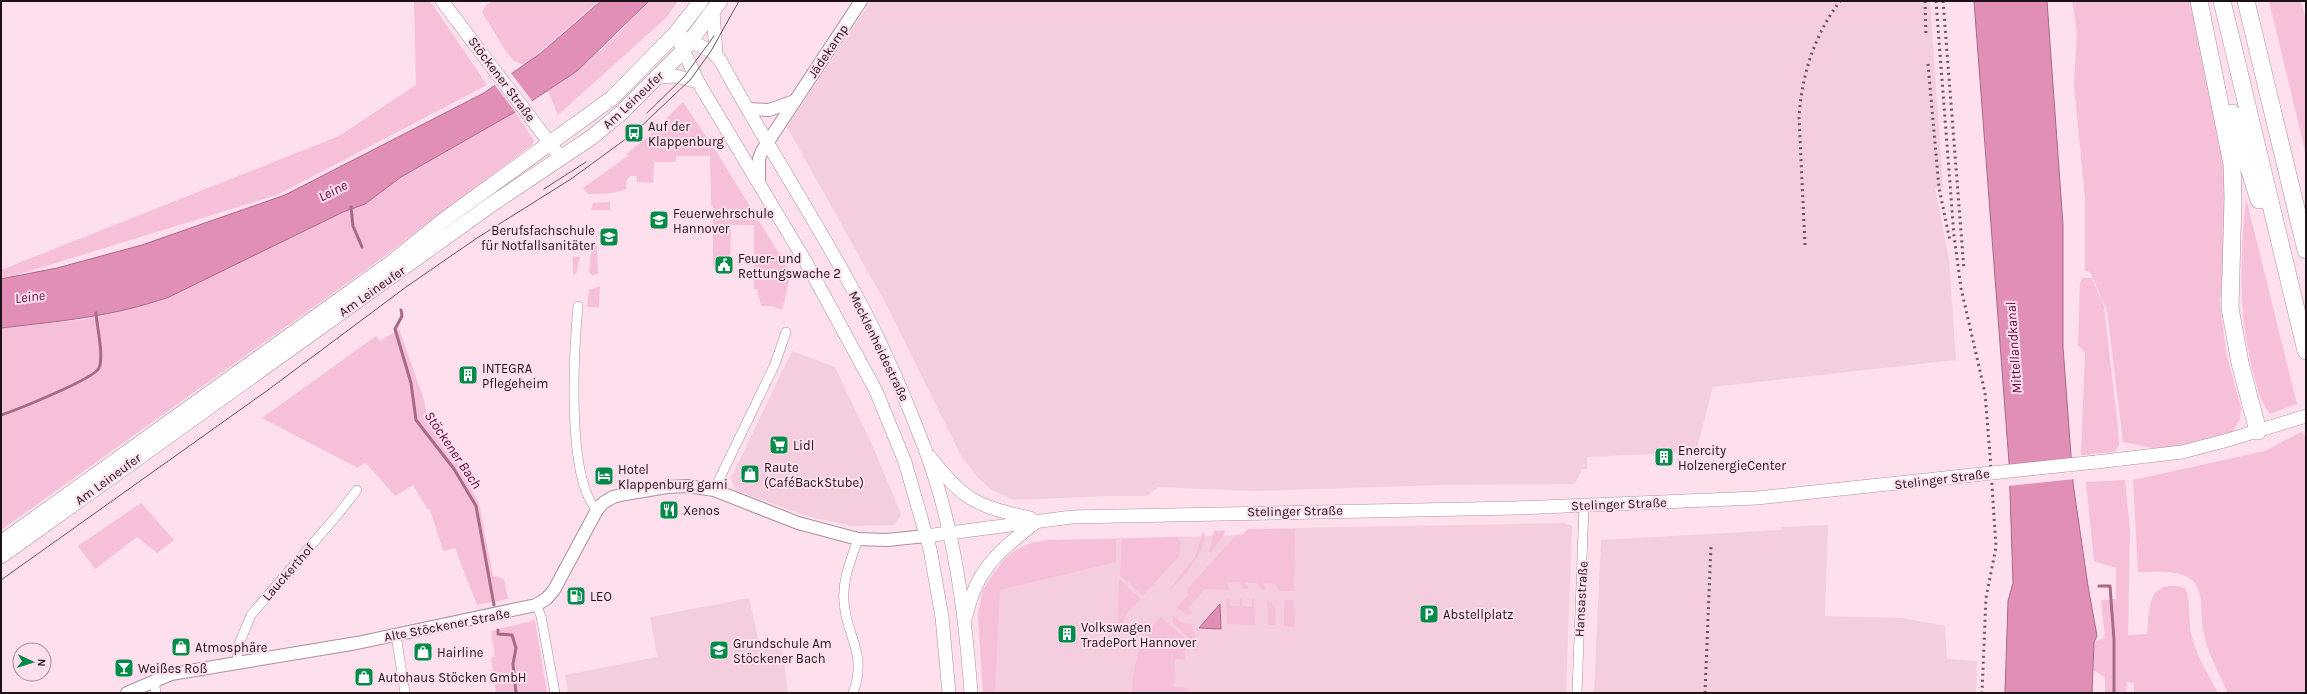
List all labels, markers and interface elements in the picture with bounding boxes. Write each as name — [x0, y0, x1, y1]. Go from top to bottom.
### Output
street label: Jädekamp — [805, 22, 851, 80]
street label: Stöckener Straße — [465, 34, 539, 125]
street label: Am Leineufer — [600, 68, 667, 132]
place label: Auf der Klappenburg — [648, 119, 724, 149]
bus stop icon: Auf der Klappenburg — [623, 122, 645, 144]
water label: Leine — [316, 176, 351, 205]
place label: Feuerwehrschule Hannover — [673, 206, 774, 236]
school or university icon: Feuerwehrschule Hannover — [648, 209, 670, 231]
place label: Berufsfachschule für Notfallsanitäter — [481, 223, 595, 253]
school or university icon: Berufsfachschule für Notfallsanitäter — [598, 226, 620, 248]
place label: Feuer- und Rettungswache 2 — [738, 251, 841, 281]
public building icon: Feuer- und Rettungswache 2 — [713, 254, 735, 276]
street label: Am Leineufer — [336, 262, 408, 319]
water label: Leine — [14, 287, 47, 307]
street label: Mecklenheidestraße — [846, 288, 912, 404]
water label: Mittellandkanal — [2002, 301, 2026, 394]
place label: INTEGRA Pflegeheim — [482, 361, 549, 391]
building icon: INTEGRA Pflegeheim — [457, 364, 479, 386]
water label: Stöckener Bach — [421, 408, 485, 492]
supermarket icon: Lidl — [768, 434, 790, 456]
place label: Lidl — [793, 438, 814, 453]
place label: Enercity HolzenergieCenter — [1678, 443, 1786, 473]
building icon: Enercity HolzenergieCenter — [1653, 446, 1675, 468]
street label: Am Leineufer — [72, 450, 144, 508]
place label: Raute (CaféBackStube) — [764, 460, 864, 490]
place label: Hotel Klappenburg garni — [618, 462, 728, 492]
shop icon: Raute (CaféBackStube) — [739, 463, 761, 485]
hotel icon: Hotel Klappenburg garni — [593, 465, 615, 487]
street label: Stelinger Straße — [1894, 466, 1991, 492]
street label: Stelinger Straße — [1571, 495, 1667, 513]
restaurant icon: Xenos — [658, 499, 680, 521]
place label: Xenos — [683, 503, 720, 518]
street label: Stelinger Straße — [1247, 503, 1343, 519]
street label: Lauckerthof — [259, 540, 317, 604]
street label: Hansastraße — [1572, 560, 1590, 637]
fuel station icon: LEO — [565, 585, 587, 607]
place label: LEO — [590, 589, 612, 604]
parking icon: Abstellplatz — [1418, 603, 1440, 625]
street label: Alte Stöckener Straße — [383, 605, 512, 645]
place label: Abstellplatz — [1443, 607, 1513, 622]
place label: Volkswagen TradePort Hannover — [1081, 620, 1197, 650]
building icon: Volkswagen TradePort Hannover — [1056, 623, 1078, 645]
shop icon: Atmosphäre — [170, 636, 192, 658]
place label: Grundschule Am Stöckener Bach — [733, 636, 832, 666]
school or university icon: Grundschule Am Stöckener Bach — [708, 639, 730, 661]
place label: Atmosphäre — [195, 640, 268, 655]
shop icon: Hairline — [412, 641, 434, 663]
north arrow — [12, 642, 52, 682]
place label: Hairline — [437, 645, 484, 660]
bar icon: Weißes Roß — [113, 657, 135, 679]
text: N — [35, 658, 48, 667]
place label: Weißes Roß — [138, 661, 207, 676]
shop icon: Autohaus Stöcken GmbH — [353, 666, 375, 688]
place label: Autohaus Stöcken GmbH — [378, 670, 527, 685]

